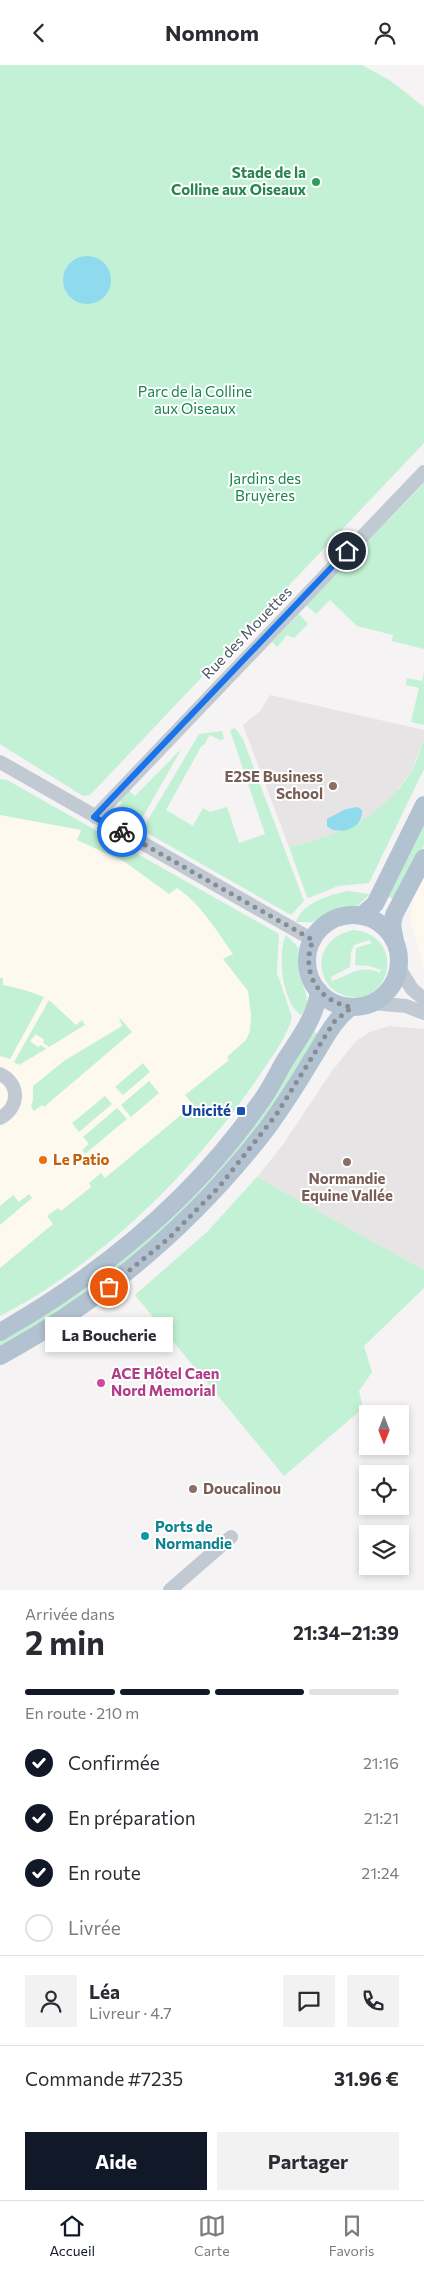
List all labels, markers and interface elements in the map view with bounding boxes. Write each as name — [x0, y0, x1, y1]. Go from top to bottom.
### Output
icon: back — [25, 19, 53, 47]
text: Nomnom — [165, 19, 259, 46]
icon: person — [371, 19, 399, 47]
place label: Stade de la Colline aux Oiseaux — [171, 163, 306, 198]
marker: Stade de la Colline aux Oiseaux — [310, 176, 322, 188]
park label: Parc de la Colline aux Oiseaux — [138, 382, 252, 417]
park label: Jardins des Bruyères — [229, 469, 301, 504]
pin — [326, 530, 368, 572]
icon: home — [333, 537, 361, 565]
street label: Rue des Mouettes — [198, 582, 295, 682]
place label: E2SE Business School — [225, 767, 323, 802]
marker: E2SE Business School — [327, 780, 339, 792]
courier — [97, 807, 147, 857]
icon: bike — [108, 818, 136, 846]
place label: Unicité — [182, 1101, 231, 1119]
marker: Unicité — [235, 1105, 247, 1117]
place label: Le Patio — [53, 1150, 110, 1168]
marker: Le Patio — [37, 1154, 49, 1166]
marker: Normandie Equine Vallée — [341, 1156, 353, 1168]
place label: Normandie Equine Vallée — [301, 1169, 393, 1204]
pin — [88, 1266, 130, 1308]
icon: bag — [95, 1273, 123, 1301]
callout: La Boucherie — [45, 1317, 173, 1352]
text: La Boucherie — [62, 1325, 156, 1344]
place label: ACE Hôtel Caen Nord Memorial — [111, 1364, 219, 1399]
marker: ACE Hôtel Caen Nord Memorial — [95, 1377, 107, 1389]
north arrow — [359, 1405, 409, 1455]
map controls — [359, 1405, 409, 1575]
button: locate — [359, 1465, 409, 1515]
place label: Doucalinou — [203, 1479, 281, 1497]
marker: Doucalinou — [187, 1483, 199, 1495]
place label: Ports de Normandie — [155, 1517, 232, 1552]
button: layers — [359, 1525, 409, 1575]
marker: Ports de Normandie — [139, 1530, 151, 1542]
text: Arrivée dans — [25, 1604, 115, 1623]
text: 21:34–21:39 — [293, 1621, 399, 1644]
text: 2 min — [25, 1622, 105, 1662]
text: En route · 210 m — [25, 1703, 139, 1722]
icon: check — [25, 1749, 53, 1777]
text: Confirmée — [68, 1751, 160, 1774]
text: 21:16 — [363, 1753, 399, 1772]
icon: check — [25, 1804, 53, 1832]
text: En préparation — [68, 1806, 196, 1829]
text: 21:21 — [364, 1808, 399, 1827]
icon: check — [25, 1859, 53, 1887]
text: En route — [68, 1861, 141, 1884]
text: 21:24 — [361, 1863, 399, 1882]
text: Livrée — [68, 1916, 121, 1939]
button: person — [25, 1975, 77, 2027]
button: chat — [283, 1975, 335, 2027]
button: phone — [347, 1975, 399, 2027]
text: Léa — [89, 1980, 120, 2003]
text: Livreur · 4.7 — [89, 2003, 172, 2022]
text: Commande #7235 — [25, 2067, 183, 2090]
text: 31.96 € — [334, 2067, 399, 2090]
button: Aide — [25, 2132, 207, 2190]
button: Partager — [217, 2132, 399, 2190]
tab: Accueil — [50, 2212, 95, 2259]
tab: Carte — [194, 2212, 230, 2259]
tab: Favoris — [329, 2212, 374, 2259]

